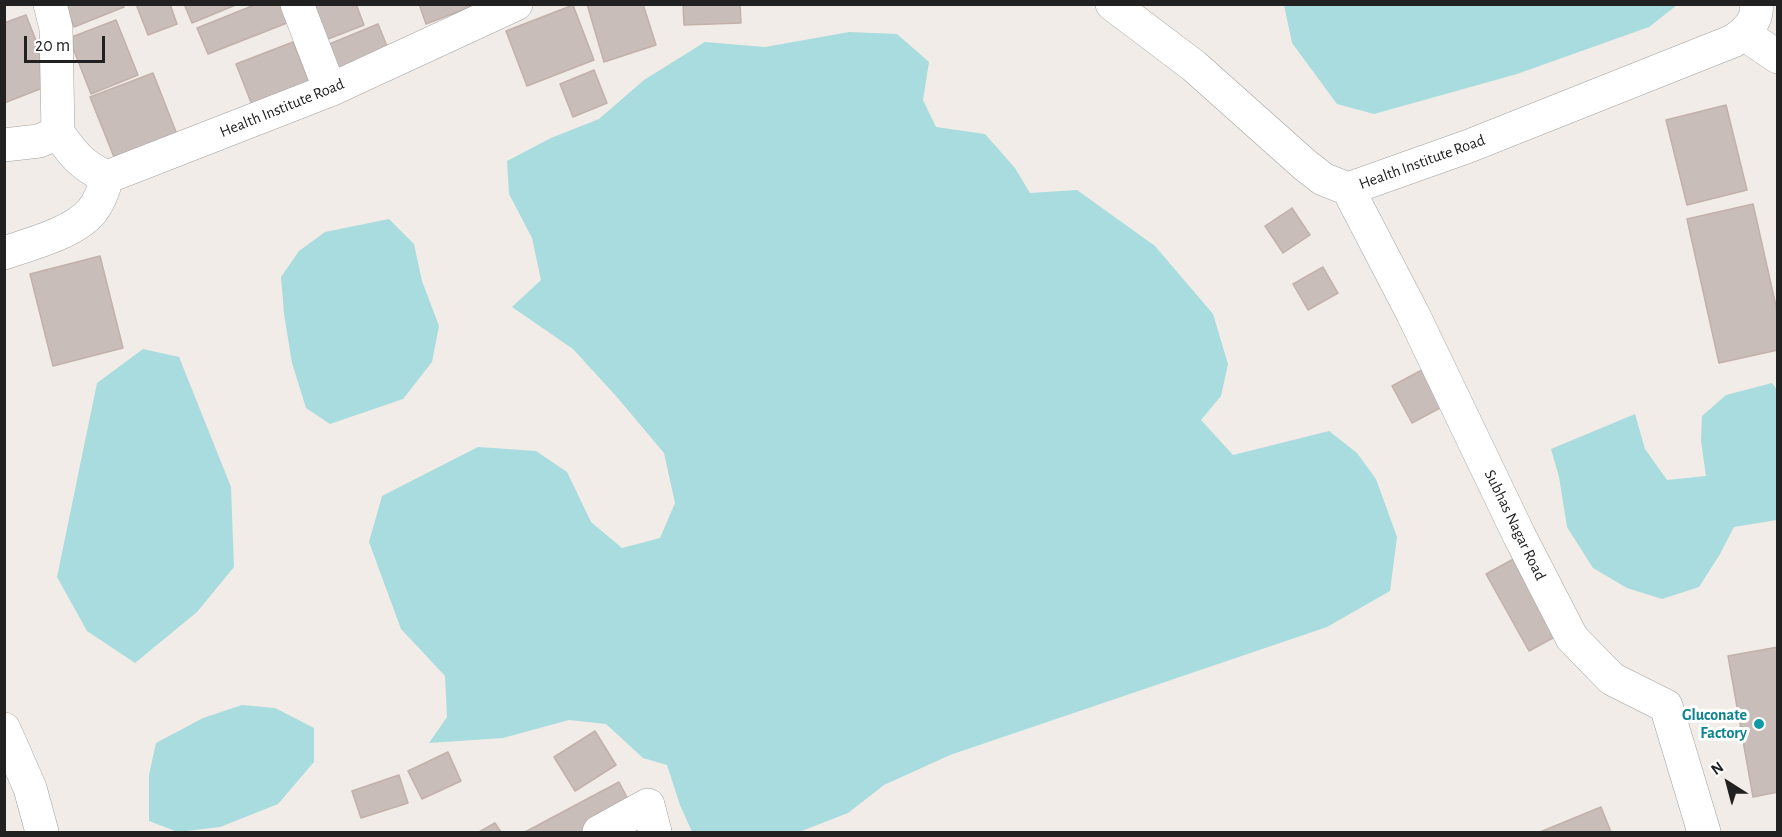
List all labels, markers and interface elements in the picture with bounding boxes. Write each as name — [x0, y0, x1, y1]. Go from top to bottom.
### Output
scale bar — [27, 24, 108, 62]
text: 20 m — [35, 37, 70, 55]
street label: Health Institute Road — [217, 74, 347, 142]
street label: Health Institute Road — [1356, 130, 1488, 194]
street label: Subhas Nagar Road — [1480, 467, 1550, 583]
place label: Gluconate Factory — [1682, 705, 1747, 743]
marker: Gluconate Factory — [1752, 717, 1766, 731]
north arrow — [1698, 753, 1758, 813]
text: N — [1708, 759, 1727, 778]

